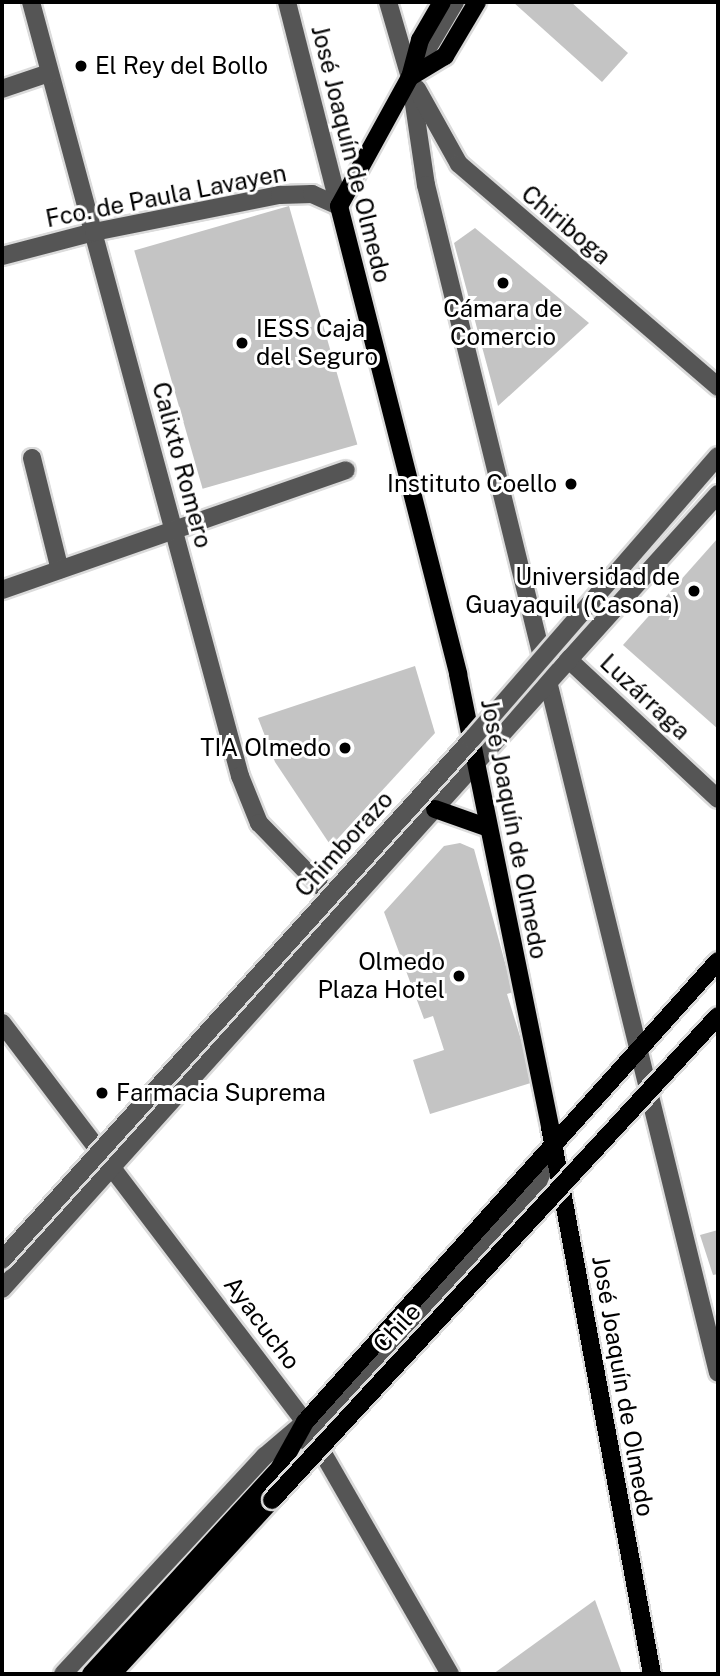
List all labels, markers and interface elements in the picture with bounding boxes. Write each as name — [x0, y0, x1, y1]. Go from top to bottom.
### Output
street label: José Joaquín de Olmedo — [305, 22, 397, 286]
place label: El Rey del Bollo — [95, 52, 269, 80]
marker: El Rey del Bollo — [73, 58, 89, 74]
street label: Fco. de Paula Lavayen — [43, 158, 289, 234]
street label: Chiriboga — [516, 179, 616, 271]
marker: Cámara de Comercio — [495, 275, 511, 291]
place label: Cámara de Comercio — [443, 295, 563, 351]
place label: IESS Caja del Seguro — [256, 315, 378, 371]
marker: IESS Caja del Seguro — [234, 335, 250, 351]
street label: Calixto Romero — [146, 379, 218, 551]
place label: Instituto Coello — [387, 470, 557, 498]
marker: Instituto Coello — [563, 476, 579, 492]
place label: Universidad de Guayaquil (Casona) — [465, 563, 680, 619]
marker: Universidad de Guayaquil (Casona) — [686, 583, 702, 599]
street label: Luzárraga — [594, 648, 696, 746]
street label: José Joaquín de Olmedo — [475, 696, 553, 962]
place label: TIA Olmedo — [200, 734, 331, 762]
marker: TIA Olmedo — [337, 740, 353, 756]
street label: Chimborazo — [289, 785, 399, 903]
place label: Olmedo Plaza Hotel — [317, 948, 445, 1004]
marker: Olmedo Plaza Hotel — [451, 968, 467, 984]
place label: Farmacia Suprema — [116, 1079, 326, 1107]
marker: Farmacia Suprema — [94, 1085, 110, 1101]
street label: José Joaquín de Olmedo — [586, 1253, 660, 1519]
street label: Ayacucho — [218, 1271, 306, 1375]
street label: Chile — [367, 1297, 427, 1359]

